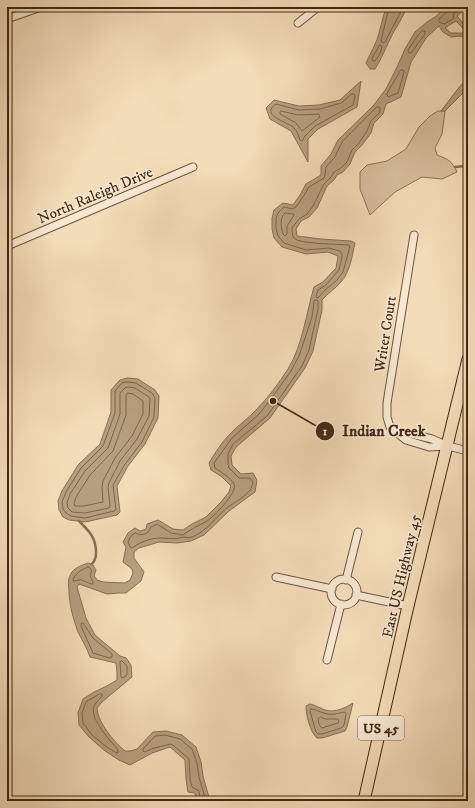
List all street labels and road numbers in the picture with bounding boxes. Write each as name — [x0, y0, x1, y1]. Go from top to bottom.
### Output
street label: North Raleigh Drive — [35, 163, 156, 228]
street label: Writer Court — [370, 294, 401, 375]
street label: East US Highway 45 — [378, 512, 425, 640]
road number: US 45 — [358, 716, 404, 740]

